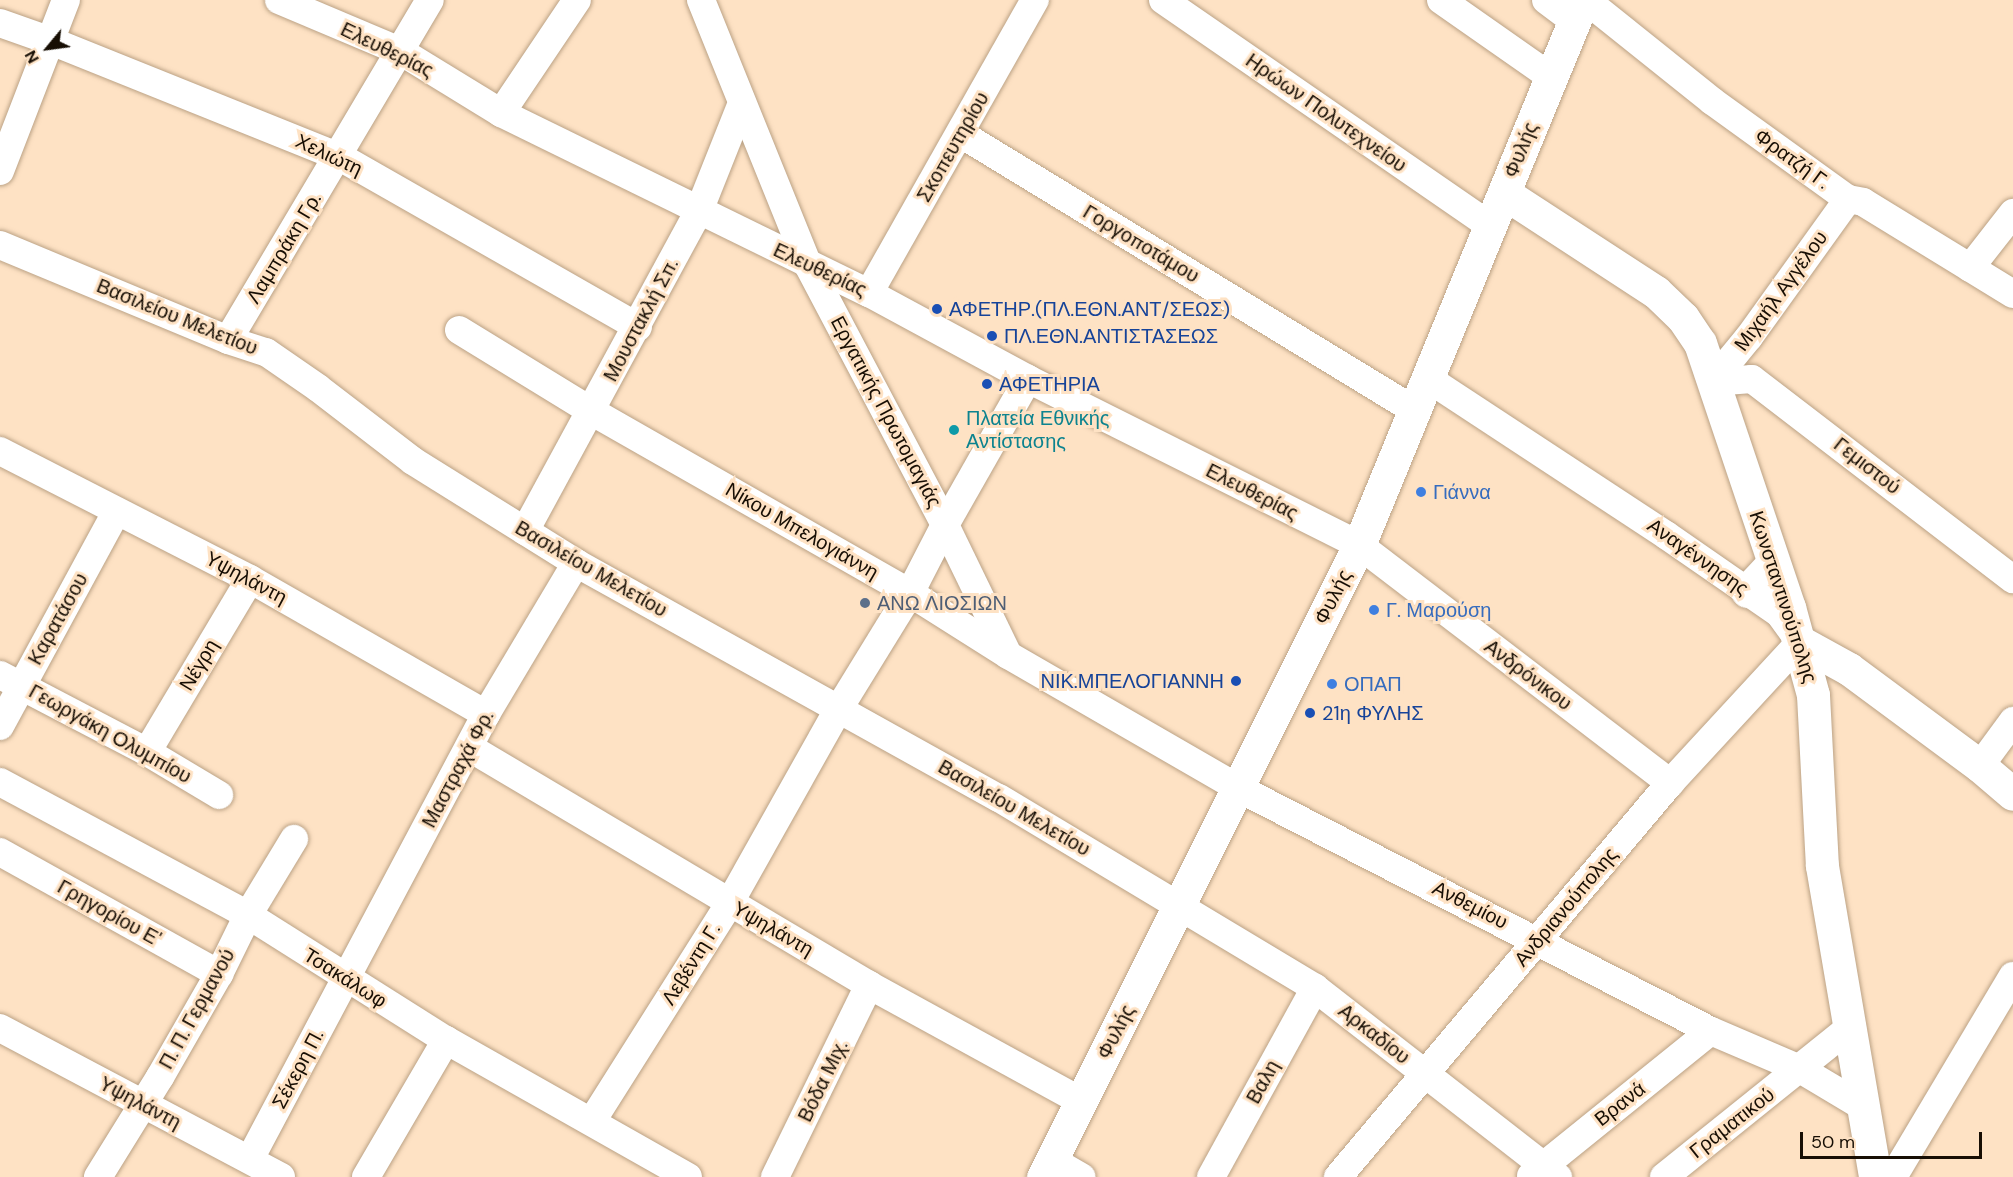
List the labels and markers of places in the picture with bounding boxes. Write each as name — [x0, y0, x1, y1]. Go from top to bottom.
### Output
place label: ΑΦΕΤΗΡ.(ΠΛ.ΕΘΝ.ΑΝΤ/ΣΕΩΣ) — [949, 297, 1230, 321]
marker: ΑΦΕΤΗΡ.(ΠΛ.ΕΘΝ.ΑΝΤ/ΣΕΩΣ) — [930, 302, 944, 316]
place label: ΠΛ.ΕΘΝ.ΑΝΤΙΣΤΑΣΕΩΣ — [1004, 324, 1218, 348]
marker: ΠΛ.ΕΘΝ.ΑΝΤΙΣΤΑΣΕΩΣ — [985, 329, 999, 343]
place label: ΑΦΕΤΗΡΙΑ — [999, 372, 1100, 396]
marker: ΑΦΕΤΗΡΙΑ — [980, 377, 994, 391]
place label: Πλατεία Εθνικής Αντίστασης — [966, 406, 1110, 453]
marker: Πλατεία Εθνικής Αντίστασης — [947, 423, 961, 437]
place label: Γιάννα — [1433, 480, 1491, 504]
marker: Γιάννα — [1414, 485, 1428, 499]
place label: ΑΝΩ ΛΙΟΣΙΩΝ — [877, 591, 1007, 615]
marker: ΑΝΩ ΛΙΟΣΙΩΝ — [858, 596, 872, 610]
place label: Γ. Μαρούση — [1386, 598, 1491, 622]
marker: Γ. Μαρούση — [1367, 603, 1381, 617]
place label: ΝΙΚ.ΜΠΕΛΟΓΙΑΝΝΗ — [1041, 669, 1224, 693]
place label: ΟΠΑΠ — [1344, 672, 1402, 696]
marker: ΝΙΚ.ΜΠΕΛΟΓΙΑΝΝΗ — [1229, 674, 1243, 688]
marker: ΟΠΑΠ — [1325, 677, 1339, 691]
place label: 21η ΦΥΛΗΣ — [1322, 701, 1424, 725]
marker: 21η ΦΥΛΗΣ — [1303, 706, 1317, 720]

